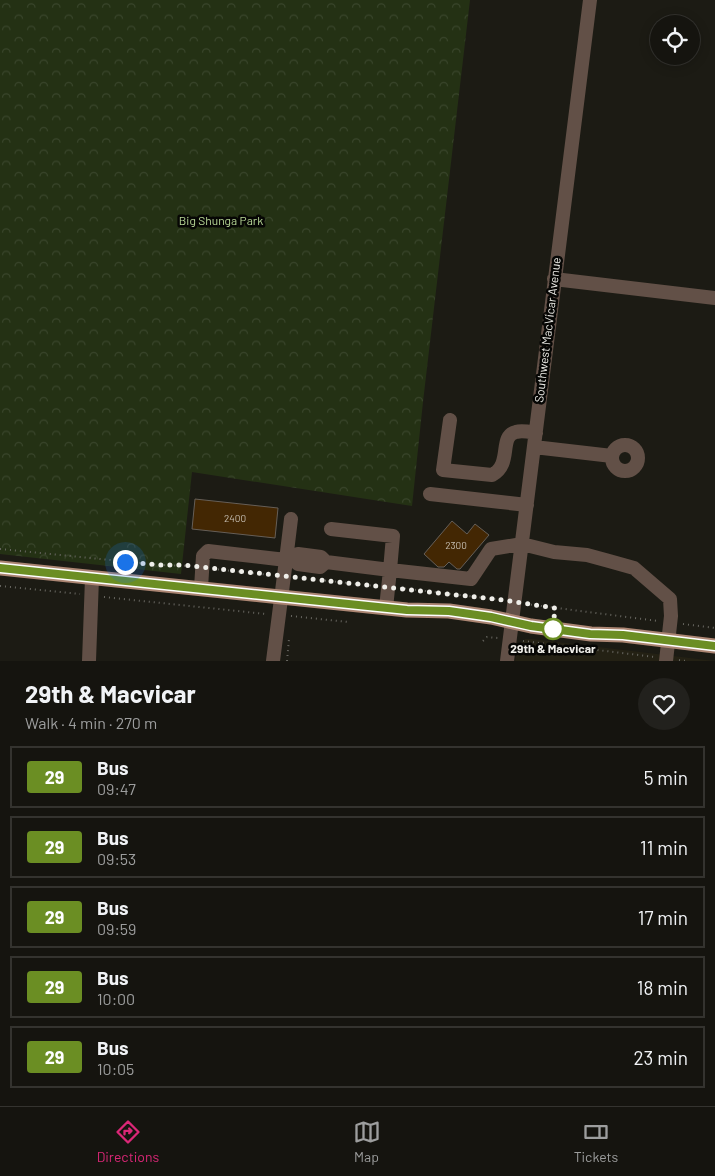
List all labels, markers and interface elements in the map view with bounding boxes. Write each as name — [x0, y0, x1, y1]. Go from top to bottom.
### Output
map controls — [650, 15, 700, 65]
button: locate — [650, 15, 700, 65]
park label: Big Shunga Park — [179, 213, 263, 227]
street label: Southwest MacVicar Avenue — [531, 256, 563, 403]
house number: 2400 — [224, 512, 246, 524]
house number: 2300 — [445, 539, 467, 551]
your location — [113, 550, 138, 575]
marker: 29th & Macvicar — [542, 618, 564, 640]
place label: 29th & Macvicar — [510, 641, 596, 655]
button: heart — [638, 678, 690, 730]
text: 29th & Macvicar — [25, 679, 196, 708]
text: Walk · 4 min · 270 m — [25, 713, 157, 732]
text: Bus — [97, 756, 129, 779]
text: 29 — [45, 766, 64, 788]
text: 5 min — [644, 766, 688, 789]
text: 09:47 — [97, 779, 136, 798]
text: Bus — [97, 826, 129, 849]
text: 29 — [45, 836, 64, 858]
text: 11 min — [640, 836, 688, 859]
text: 09:53 — [97, 849, 136, 868]
text: Bus — [97, 896, 129, 919]
text: 29 — [45, 906, 64, 928]
text: 17 min — [638, 906, 688, 929]
text: 09:59 — [97, 919, 136, 938]
text: Bus — [97, 966, 129, 989]
text: 29 — [45, 976, 64, 998]
text: 18 min — [637, 976, 688, 999]
text: 10:00 — [97, 989, 135, 1008]
text: Bus — [97, 1036, 129, 1059]
text: 29 — [45, 1046, 64, 1068]
text: 23 min — [634, 1046, 688, 1069]
text: 10:05 — [97, 1059, 134, 1078]
tab: Directions — [97, 1118, 159, 1165]
tab: Map — [353, 1118, 381, 1165]
tab: Tickets — [574, 1118, 618, 1165]

